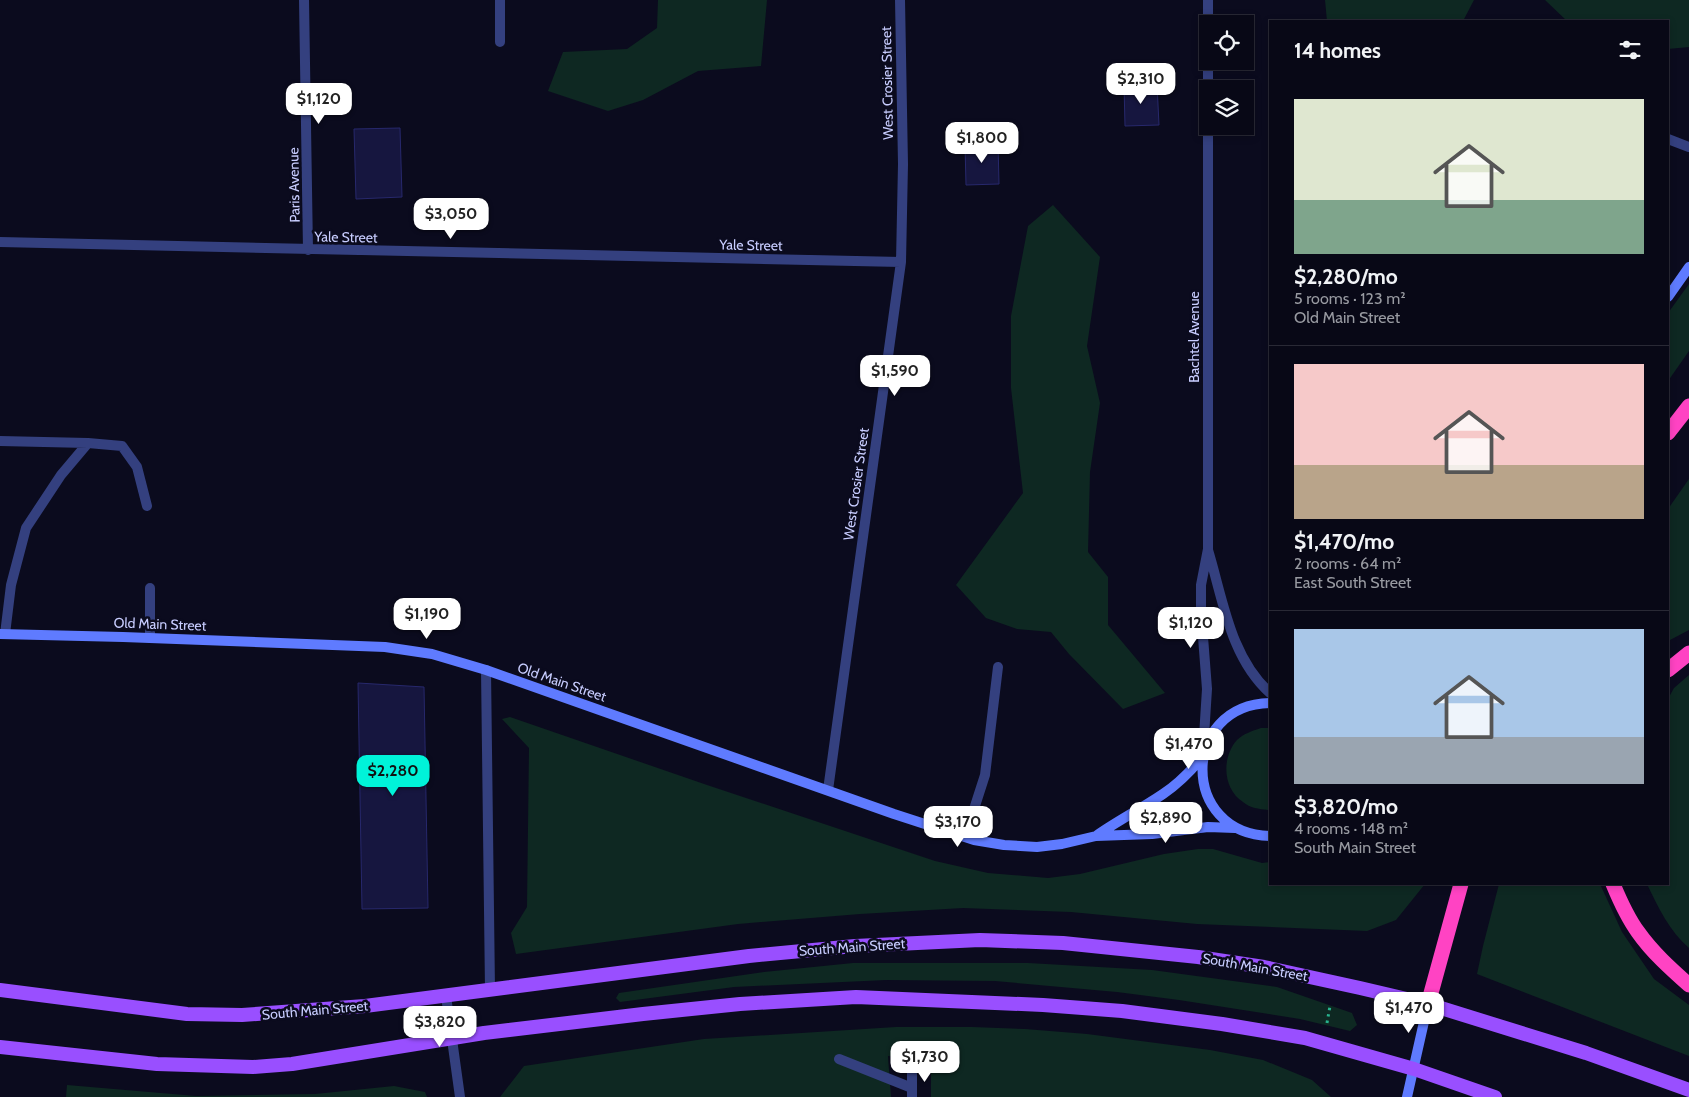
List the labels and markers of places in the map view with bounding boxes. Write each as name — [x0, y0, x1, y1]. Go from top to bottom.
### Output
pin: $2,310 — [1100, 62, 1182, 105]
pin: $1,120 — [278, 82, 360, 125]
pin: $1,800 — [941, 121, 1023, 164]
pin: $3,050 — [410, 198, 492, 240]
pin: $1,590 — [854, 354, 936, 397]
pin: $1,190 — [386, 598, 468, 640]
pin: $1,120 — [1150, 606, 1232, 649]
pin: $1,470 — [1148, 728, 1230, 770]
pin: $2,280 — [352, 754, 434, 797]
pin: $2,890 — [1125, 802, 1207, 844]
pin: $3,170 — [917, 806, 999, 848]
pin: $1,470 — [1368, 992, 1450, 1034]
pin: $3,820 — [399, 1006, 481, 1048]
pin: $1,730 — [884, 1040, 966, 1083]

